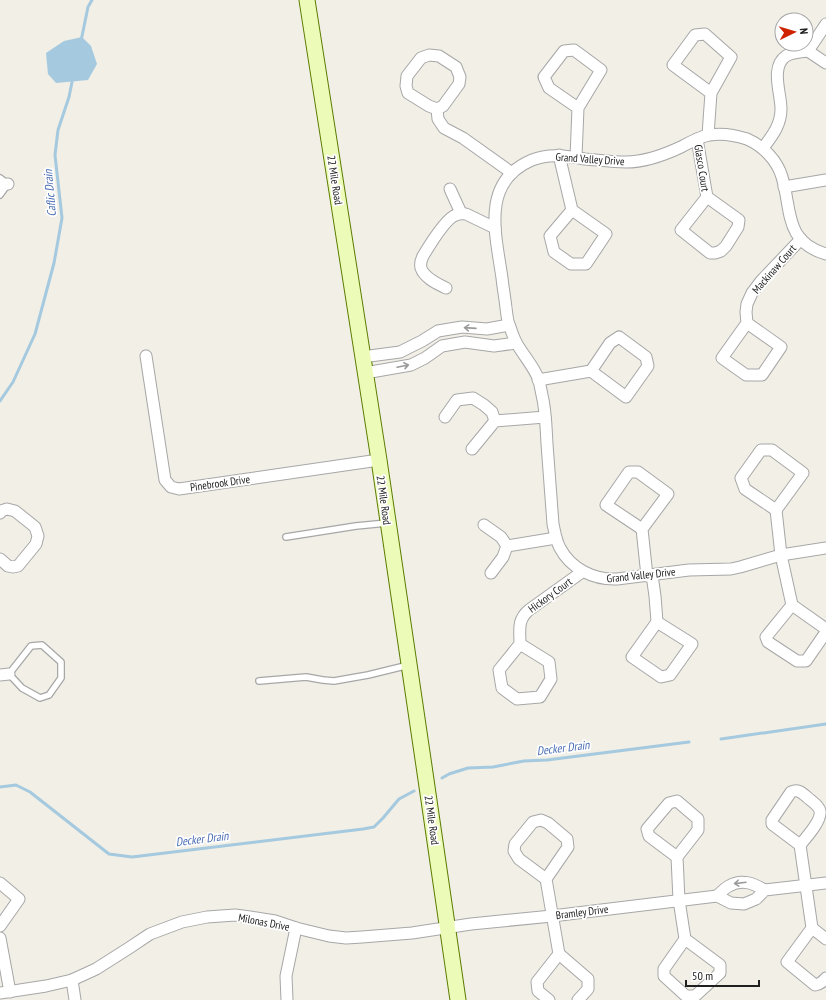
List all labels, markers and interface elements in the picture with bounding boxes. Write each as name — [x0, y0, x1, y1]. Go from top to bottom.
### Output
north arrow — [774, 12, 814, 52]
text: N — [797, 28, 811, 35]
street label: Glasco Court — [691, 143, 713, 193]
street label: Grand Valley Drive — [555, 150, 625, 168]
street label: 22 Mile Road — [324, 154, 346, 206]
water label: Caflic Drain — [40, 168, 59, 217]
street label: Mackinaw Court — [749, 242, 799, 296]
one-way arrow — [464, 324, 477, 331]
one-way arrow — [396, 362, 409, 370]
street label: Pinebrook Drive — [189, 472, 251, 494]
street label: 22 Mile Road — [374, 474, 394, 526]
street label: Grand Valley Drive — [606, 564, 677, 586]
street label: Hickory Court — [525, 574, 575, 616]
water label: Decker Drain — [536, 737, 591, 758]
street label: 22 Mile Road — [422, 794, 442, 846]
water label: Decker Drain — [175, 828, 230, 849]
one-way arrow — [734, 879, 747, 887]
street label: Bramley Drive — [555, 902, 610, 922]
street label: Milonas Drive — [237, 910, 291, 934]
scale bar — [686, 962, 759, 988]
text: 50 m — [692, 968, 713, 983]

